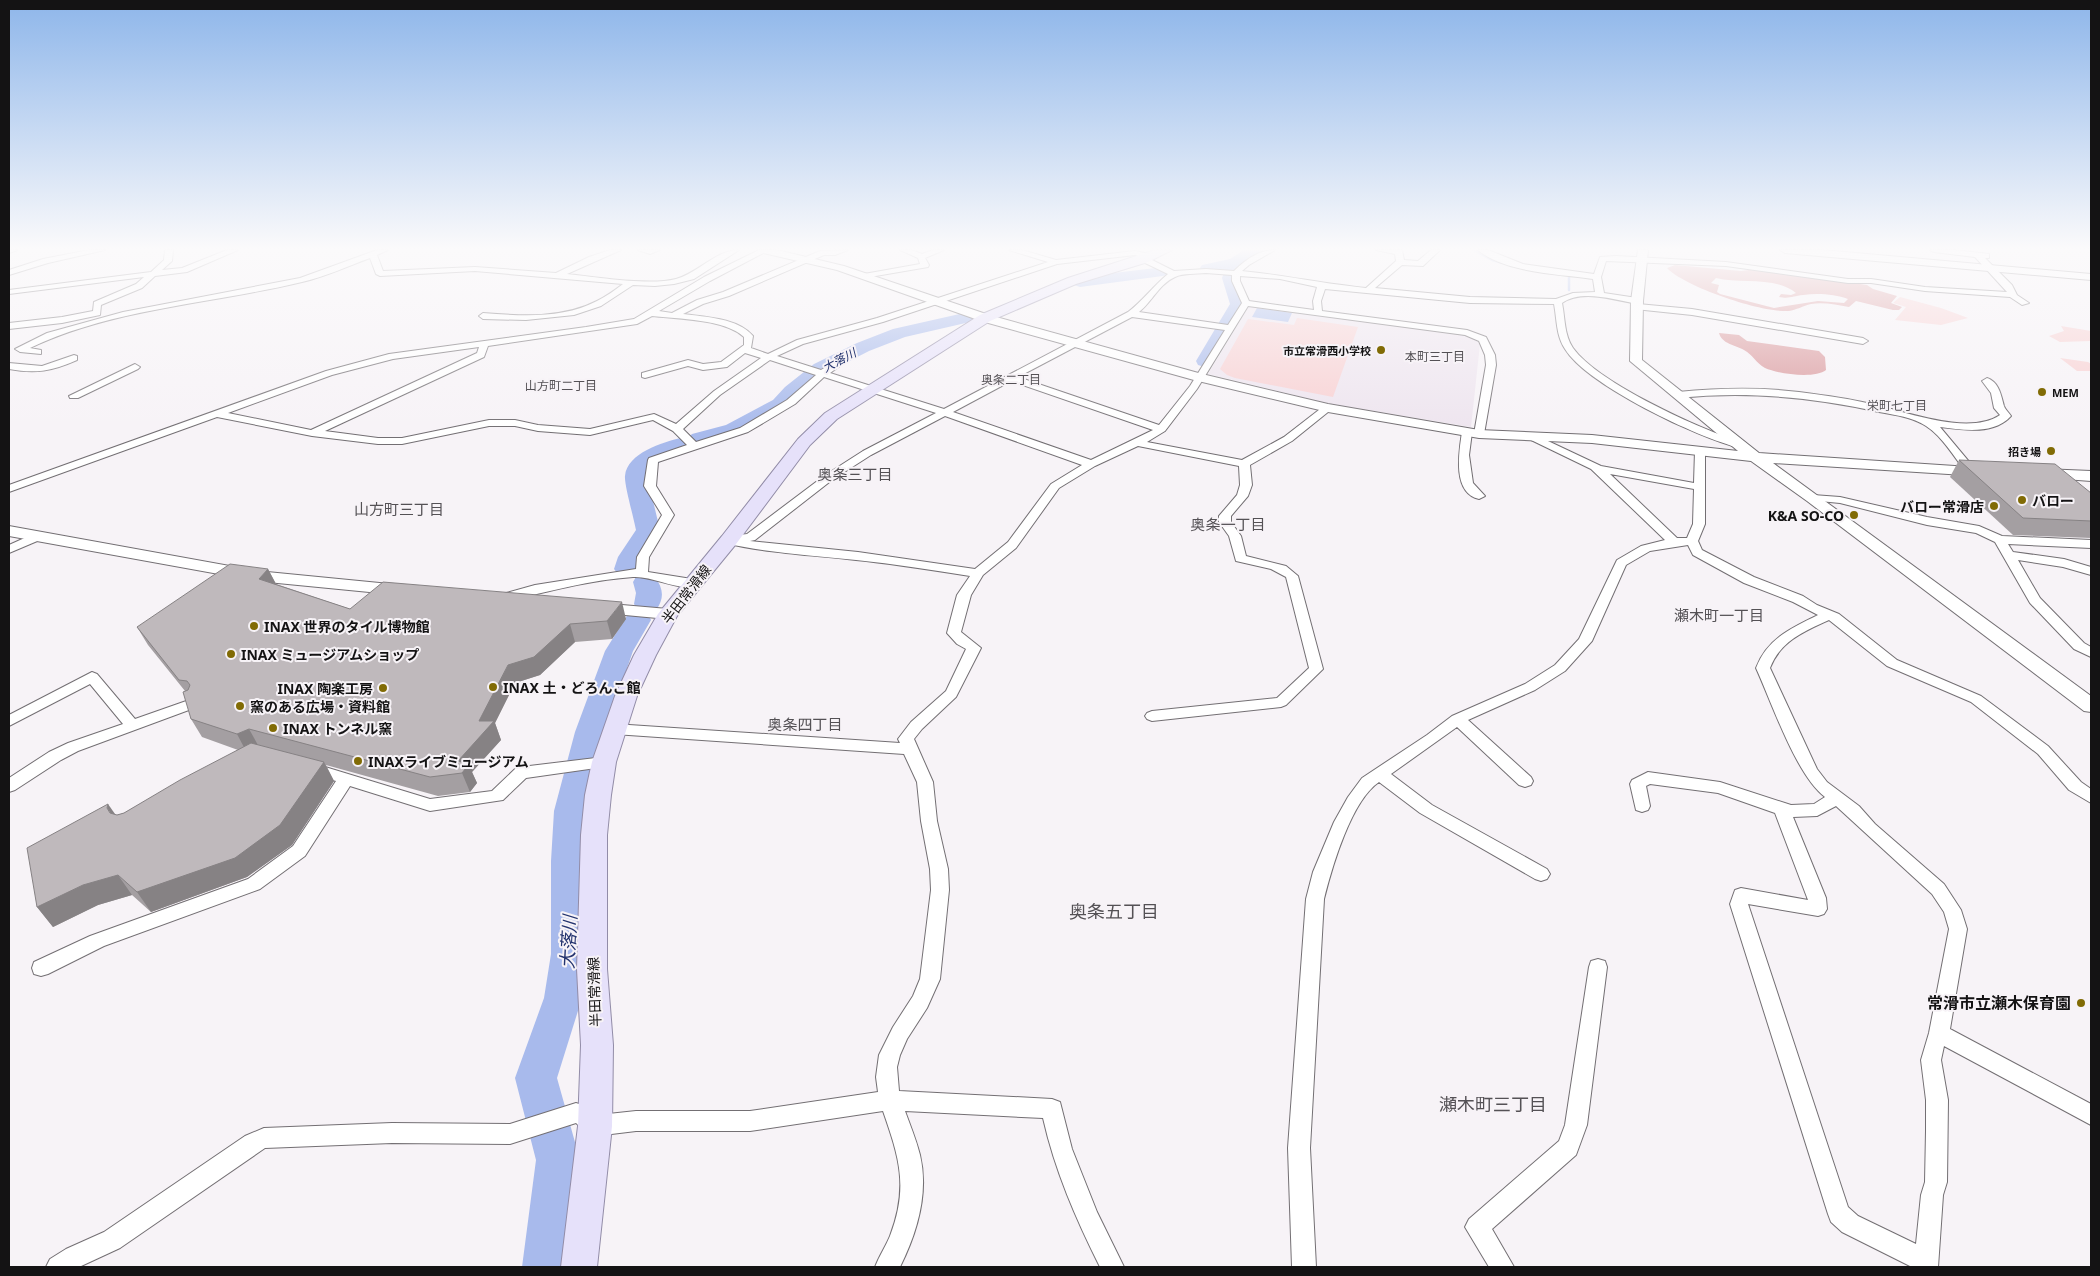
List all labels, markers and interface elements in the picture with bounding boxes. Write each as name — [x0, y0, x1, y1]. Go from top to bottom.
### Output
water label: 大落川 — [819, 343, 861, 376]
place label: 市立常滑西小学校 — [1283, 343, 1371, 358]
marker: 市立常滑西小学校 — [1375, 344, 1387, 356]
district label: 本町三丁目 — [1405, 348, 1465, 365]
district label: 奥条二丁目 — [981, 371, 1041, 388]
district label: 山方町二丁目 — [525, 377, 597, 394]
place label: MEM — [2052, 385, 2079, 400]
marker: MEM — [2036, 386, 2048, 398]
district label: 栄町七丁目 — [1867, 397, 1927, 414]
place label: 招き場 — [2008, 444, 2041, 459]
marker: 招き場 — [2045, 445, 2057, 457]
district label: 奥条三丁目 — [817, 464, 893, 484]
place label: バロー — [2032, 491, 2074, 510]
marker: バロー — [2016, 494, 2028, 506]
place label: バロー常滑店 — [1900, 497, 1984, 516]
district label: 山方町三丁目 — [354, 499, 444, 519]
marker: バロー常滑店 — [1988, 500, 2000, 512]
place label: K&A SO-CO — [1768, 506, 1844, 525]
marker: K&A SO-CO — [1848, 509, 1860, 521]
district label: 奥条一丁目 — [1190, 514, 1266, 534]
street label: 半田常滑線 — [657, 561, 715, 627]
district label: 瀬木町一丁目 — [1674, 605, 1764, 625]
place label: INAX 世界のタイル博物館 — [264, 617, 430, 636]
marker: INAX 世界のタイル博物館 — [248, 620, 260, 632]
place label: INAX ミュージアムショップ — [241, 645, 419, 664]
marker: INAX ミュージアムショップ — [225, 648, 237, 660]
place label: INAX 土・どろんこ館 — [503, 678, 641, 697]
place label: INAX 陶楽工房 — [277, 679, 373, 698]
marker: INAX 土・どろんこ館 — [487, 681, 499, 693]
marker: INAX 陶楽工房 — [377, 682, 389, 694]
place label: 窯のある広場・資料館 — [250, 697, 390, 716]
marker: 窯のある広場・資料館 — [234, 700, 246, 712]
district label: 奥条四丁目 — [767, 714, 843, 734]
place label: INAX トンネル窯 — [283, 719, 392, 738]
marker: INAX トンネル窯 — [267, 722, 279, 734]
place label: INAXライブミュージアム — [368, 752, 529, 771]
marker: INAXライブミュージアム — [352, 755, 364, 767]
district label: 奥条五丁目 — [1069, 899, 1159, 923]
water label: 大落川 — [555, 912, 582, 970]
street label: 半田常滑線 — [583, 957, 605, 1027]
place label: 常滑市立瀬木保育園 — [1927, 992, 2071, 1014]
marker: 常滑市立瀬木保育園 — [2075, 997, 2087, 1009]
district label: 瀬木町三丁目 — [1439, 1092, 1547, 1116]

